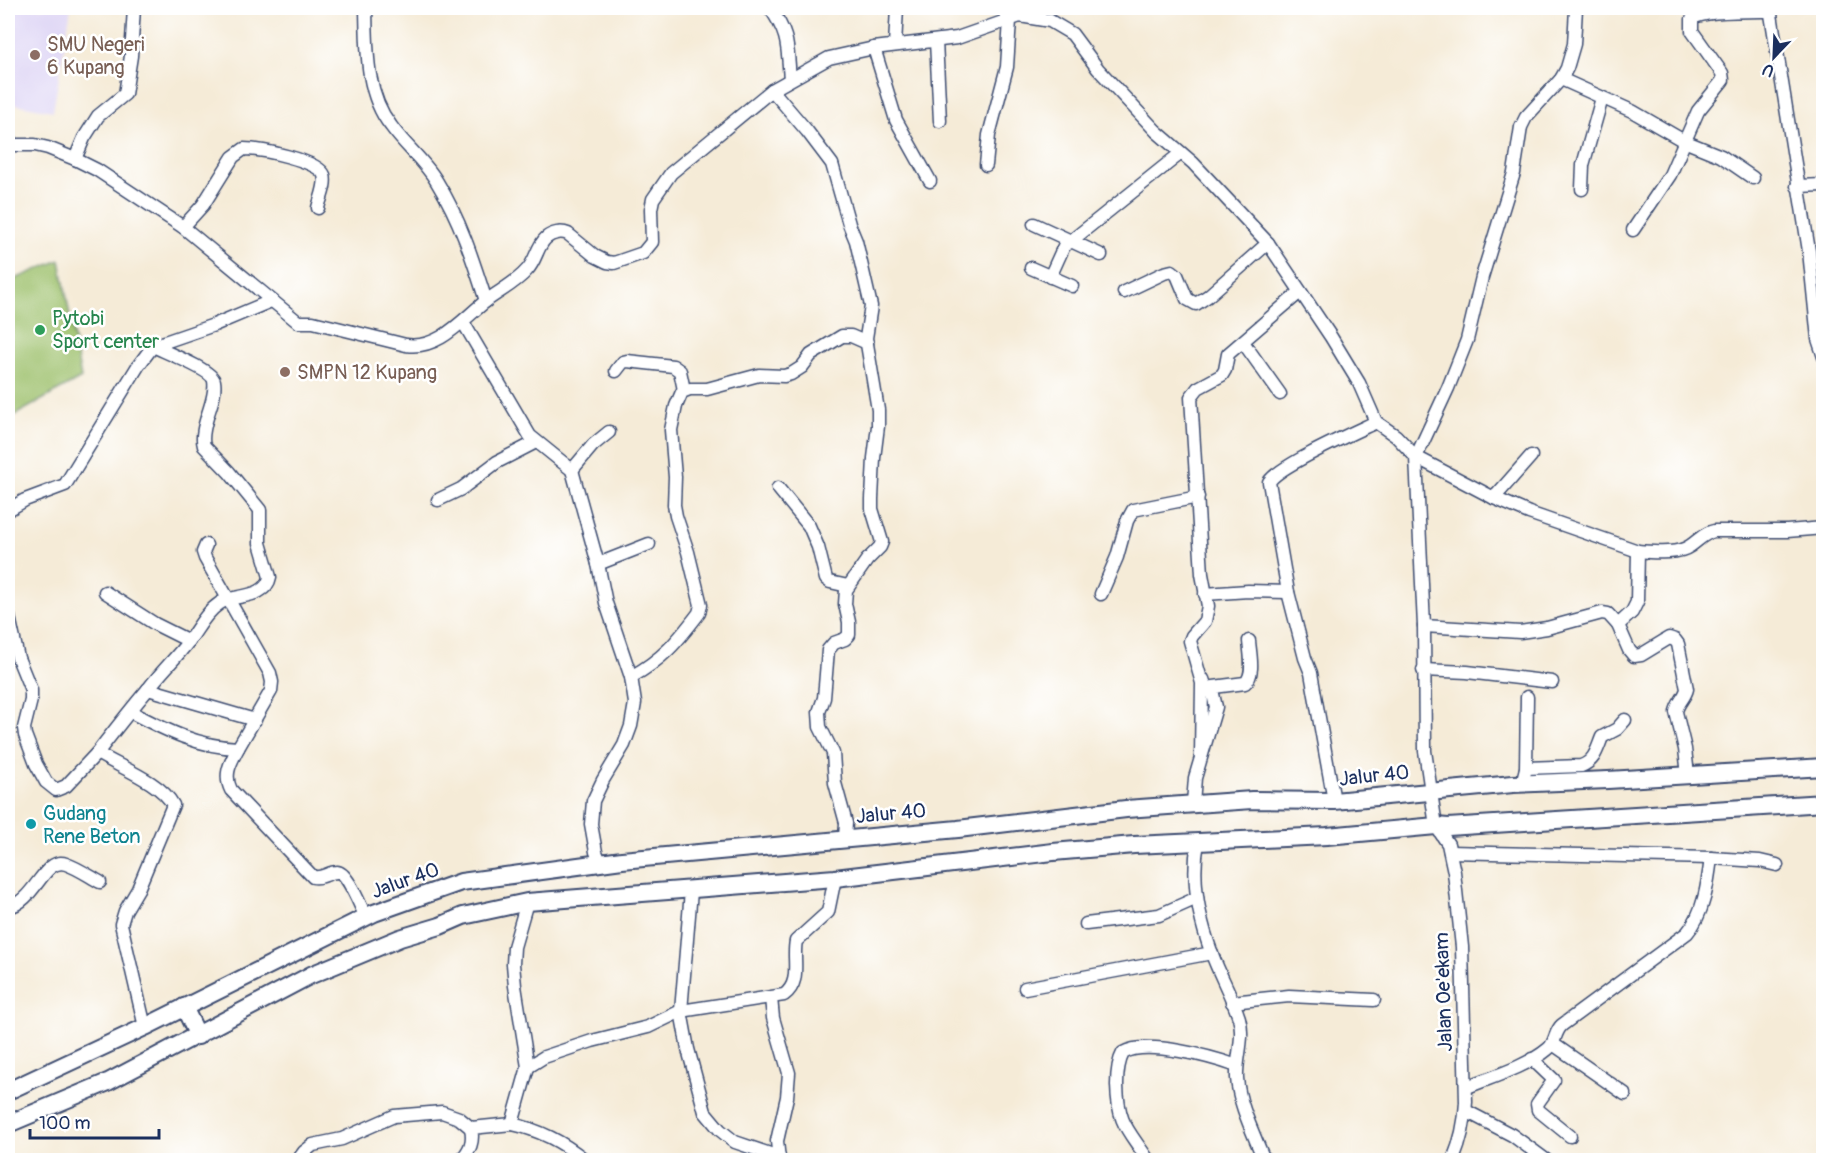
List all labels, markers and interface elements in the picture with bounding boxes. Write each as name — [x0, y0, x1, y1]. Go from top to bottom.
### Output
north arrow — [1744, 27, 1804, 87]
place label: SMU Negeri 6 Kupang — [47, 32, 145, 80]
marker: SMU Negeri 6 Kupang — [28, 48, 42, 62]
text: U — [1759, 58, 1777, 81]
place label: Pytobi Sport center — [52, 306, 159, 354]
marker: Pytobi Sport center — [33, 323, 47, 337]
place label: SMPN 12 Kupang — [297, 360, 437, 385]
marker: SMPN 12 Kupang — [278, 365, 292, 379]
street label: Jalur 40 — [1338, 759, 1410, 792]
street label: Jalur 40 — [855, 798, 927, 829]
place label: Gudang Rene Beton — [43, 801, 141, 849]
marker: Gudang Rene Beton — [24, 817, 38, 831]
street label: Jalur 40 — [368, 857, 443, 904]
street label: Jalan Oe'ekam — [1429, 932, 1458, 1052]
scale bar — [30, 1102, 159, 1140]
text: 100 m — [39, 1112, 91, 1135]

